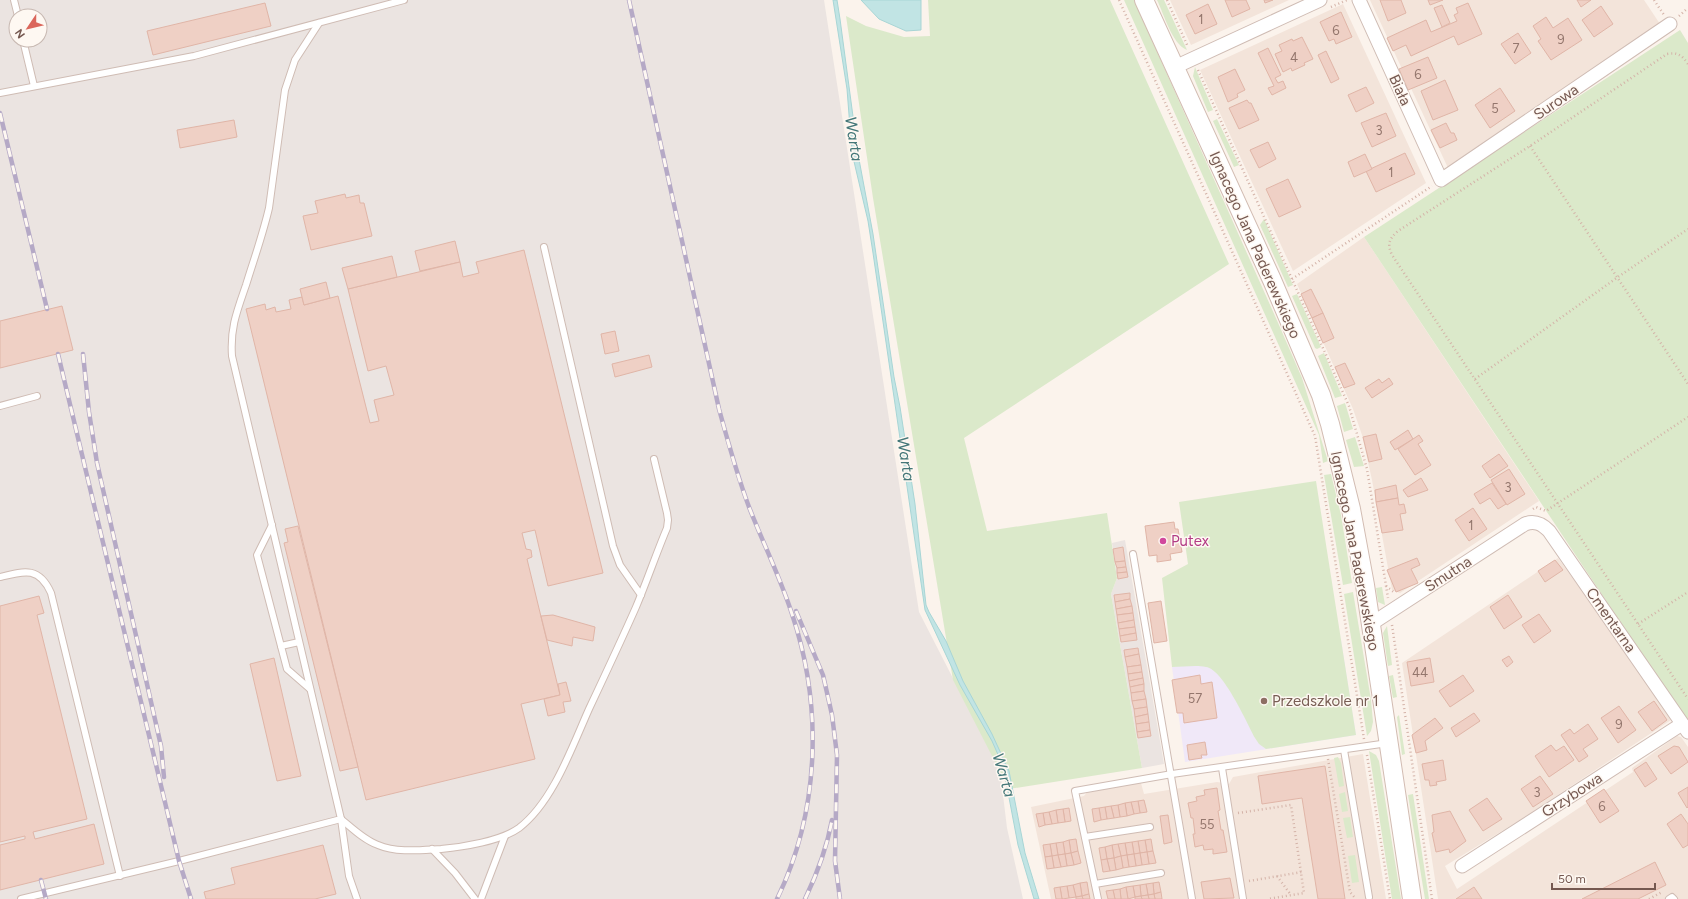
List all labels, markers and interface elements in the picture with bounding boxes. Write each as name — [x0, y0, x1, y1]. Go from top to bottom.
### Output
north arrow — [8, 8, 48, 48]
house number: 1 — [1198, 12, 1204, 27]
house number: 6 — [1332, 23, 1340, 38]
text: N — [12, 26, 28, 41]
house number: 9 — [1557, 32, 1565, 47]
house number: 7 — [1513, 41, 1520, 56]
house number: 4 — [1290, 50, 1298, 65]
house number: 6 — [1414, 67, 1422, 82]
street label: Biała — [1385, 72, 1415, 108]
street label: Surowa — [1530, 80, 1582, 124]
house number: 5 — [1491, 101, 1499, 116]
water label: Warta — [841, 115, 867, 163]
house number: 3 — [1375, 123, 1383, 138]
street label: Ignacego Jana Paderewskiego — [1206, 149, 1305, 342]
house number: 1 — [1388, 165, 1394, 180]
water label: Warta — [893, 435, 919, 483]
street label: Ignacego Jana Paderewskiego — [1327, 450, 1383, 653]
house number: 3 — [1504, 480, 1512, 495]
house number: 1 — [1468, 518, 1474, 533]
place label: Putex — [1171, 532, 1209, 550]
marker: Putex — [1158, 536, 1168, 546]
street label: Smutna — [1421, 552, 1475, 596]
street label: Cmentarna — [1582, 584, 1640, 656]
house number: 44 — [1412, 665, 1428, 680]
house number: 57 — [1188, 691, 1202, 706]
place label: Przedszkole nr 1 — [1272, 692, 1379, 710]
marker: Przedszkole nr 1 — [1259, 696, 1269, 706]
house number: 9 — [1615, 717, 1623, 732]
water label: Warta — [988, 751, 1020, 799]
street label: Grzybowa — [1538, 769, 1606, 821]
house number: 3 — [1533, 785, 1541, 800]
house number: 6 — [1598, 799, 1606, 814]
house number: 55 — [1200, 817, 1214, 832]
scale bar — [1552, 865, 1655, 891]
text: 50 m — [1558, 872, 1586, 886]

